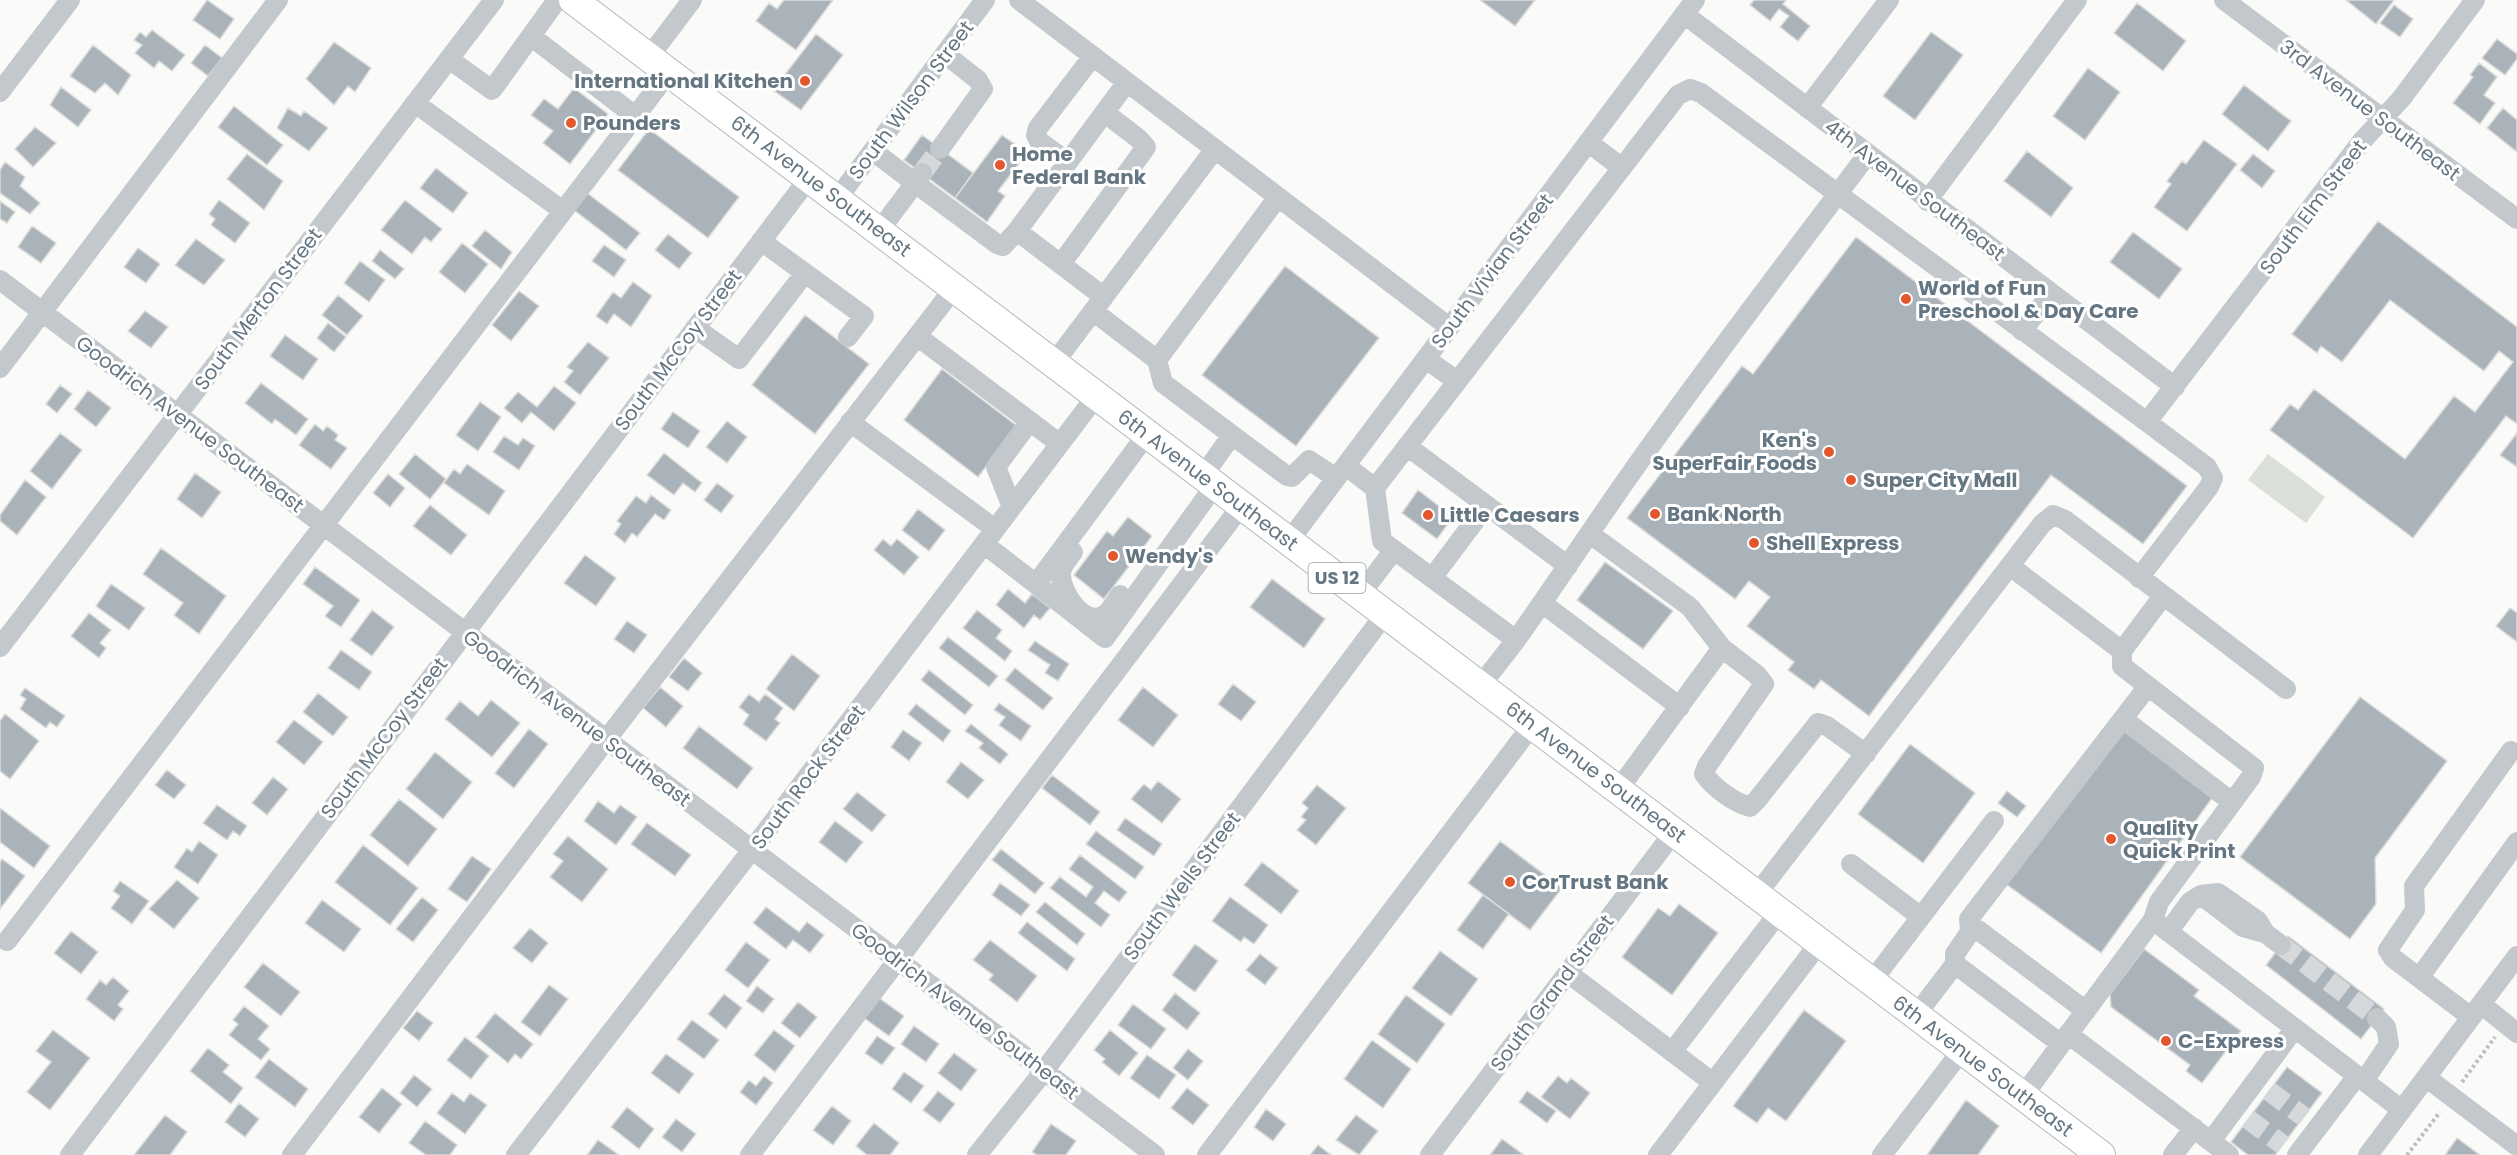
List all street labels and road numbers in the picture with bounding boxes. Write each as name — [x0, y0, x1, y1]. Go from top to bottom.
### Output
street label: South Wilson Street — [842, 15, 980, 185]
street label: 3rd Avenue Southeast — [2274, 33, 2466, 187]
street label: 6th Avenue Southeast — [725, 109, 917, 263]
street label: 4th Avenue Southeast — [1819, 113, 2011, 267]
street label: South Elm Street — [2253, 134, 2373, 280]
street label: South Vivian Street — [1424, 188, 1560, 354]
street label: South Merton Street — [188, 222, 328, 396]
street label: South McCoy Street — [608, 263, 748, 437]
street label: Goodrich Avenue Southeast — [70, 329, 310, 519]
street label: 6th Avenue Southeast — [1112, 403, 1304, 557]
road number: US 12 — [1308, 563, 1366, 593]
street label: Goodrich Avenue Southeast — [457, 623, 697, 813]
street label: South McCoy Street — [314, 651, 454, 825]
street label: 6th Avenue Southeast — [1500, 695, 1692, 849]
street label: South Rock Street — [744, 699, 872, 855]
street label: South Wells Street — [1117, 806, 1247, 966]
street label: South Grand Street — [1484, 909, 1620, 1077]
street label: Goodrich Avenue Southeast — [845, 916, 1085, 1106]
street label: 6th Avenue Southeast — [1887, 989, 2079, 1143]

